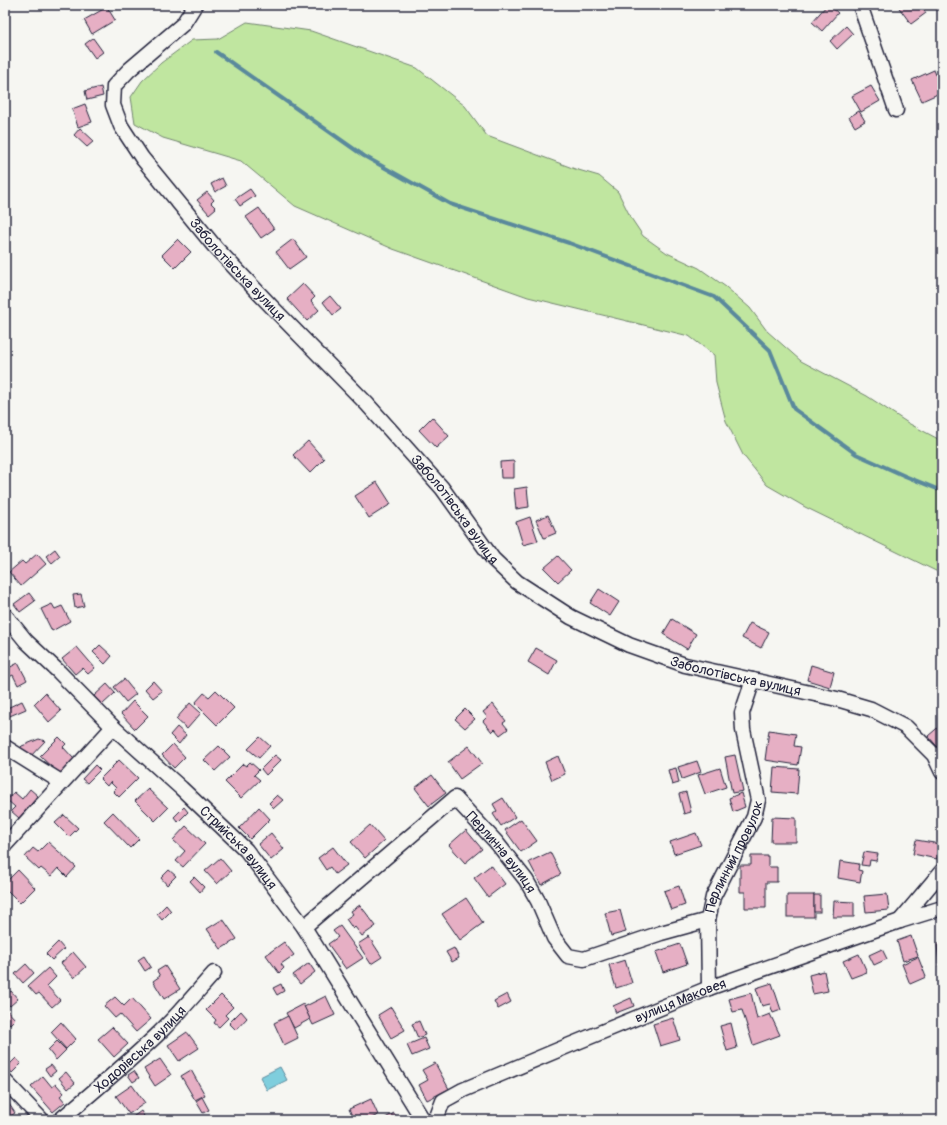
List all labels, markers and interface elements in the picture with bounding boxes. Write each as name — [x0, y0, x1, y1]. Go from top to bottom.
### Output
street label: Заболотівська вулиця — [186, 215, 289, 325]
street label: Заболотівська вулиця — [407, 451, 501, 568]
street label: Заболотівська вулиця — [668, 652, 802, 700]
street label: Перлинний провулок — [702, 799, 767, 914]
street label: Стрийська вулиця — [196, 802, 281, 893]
street label: Перлинна вулиця — [463, 808, 540, 896]
street label: вулиця Маковея — [632, 975, 728, 1026]
street label: Ходорівська вулиця — [91, 1002, 190, 1096]

